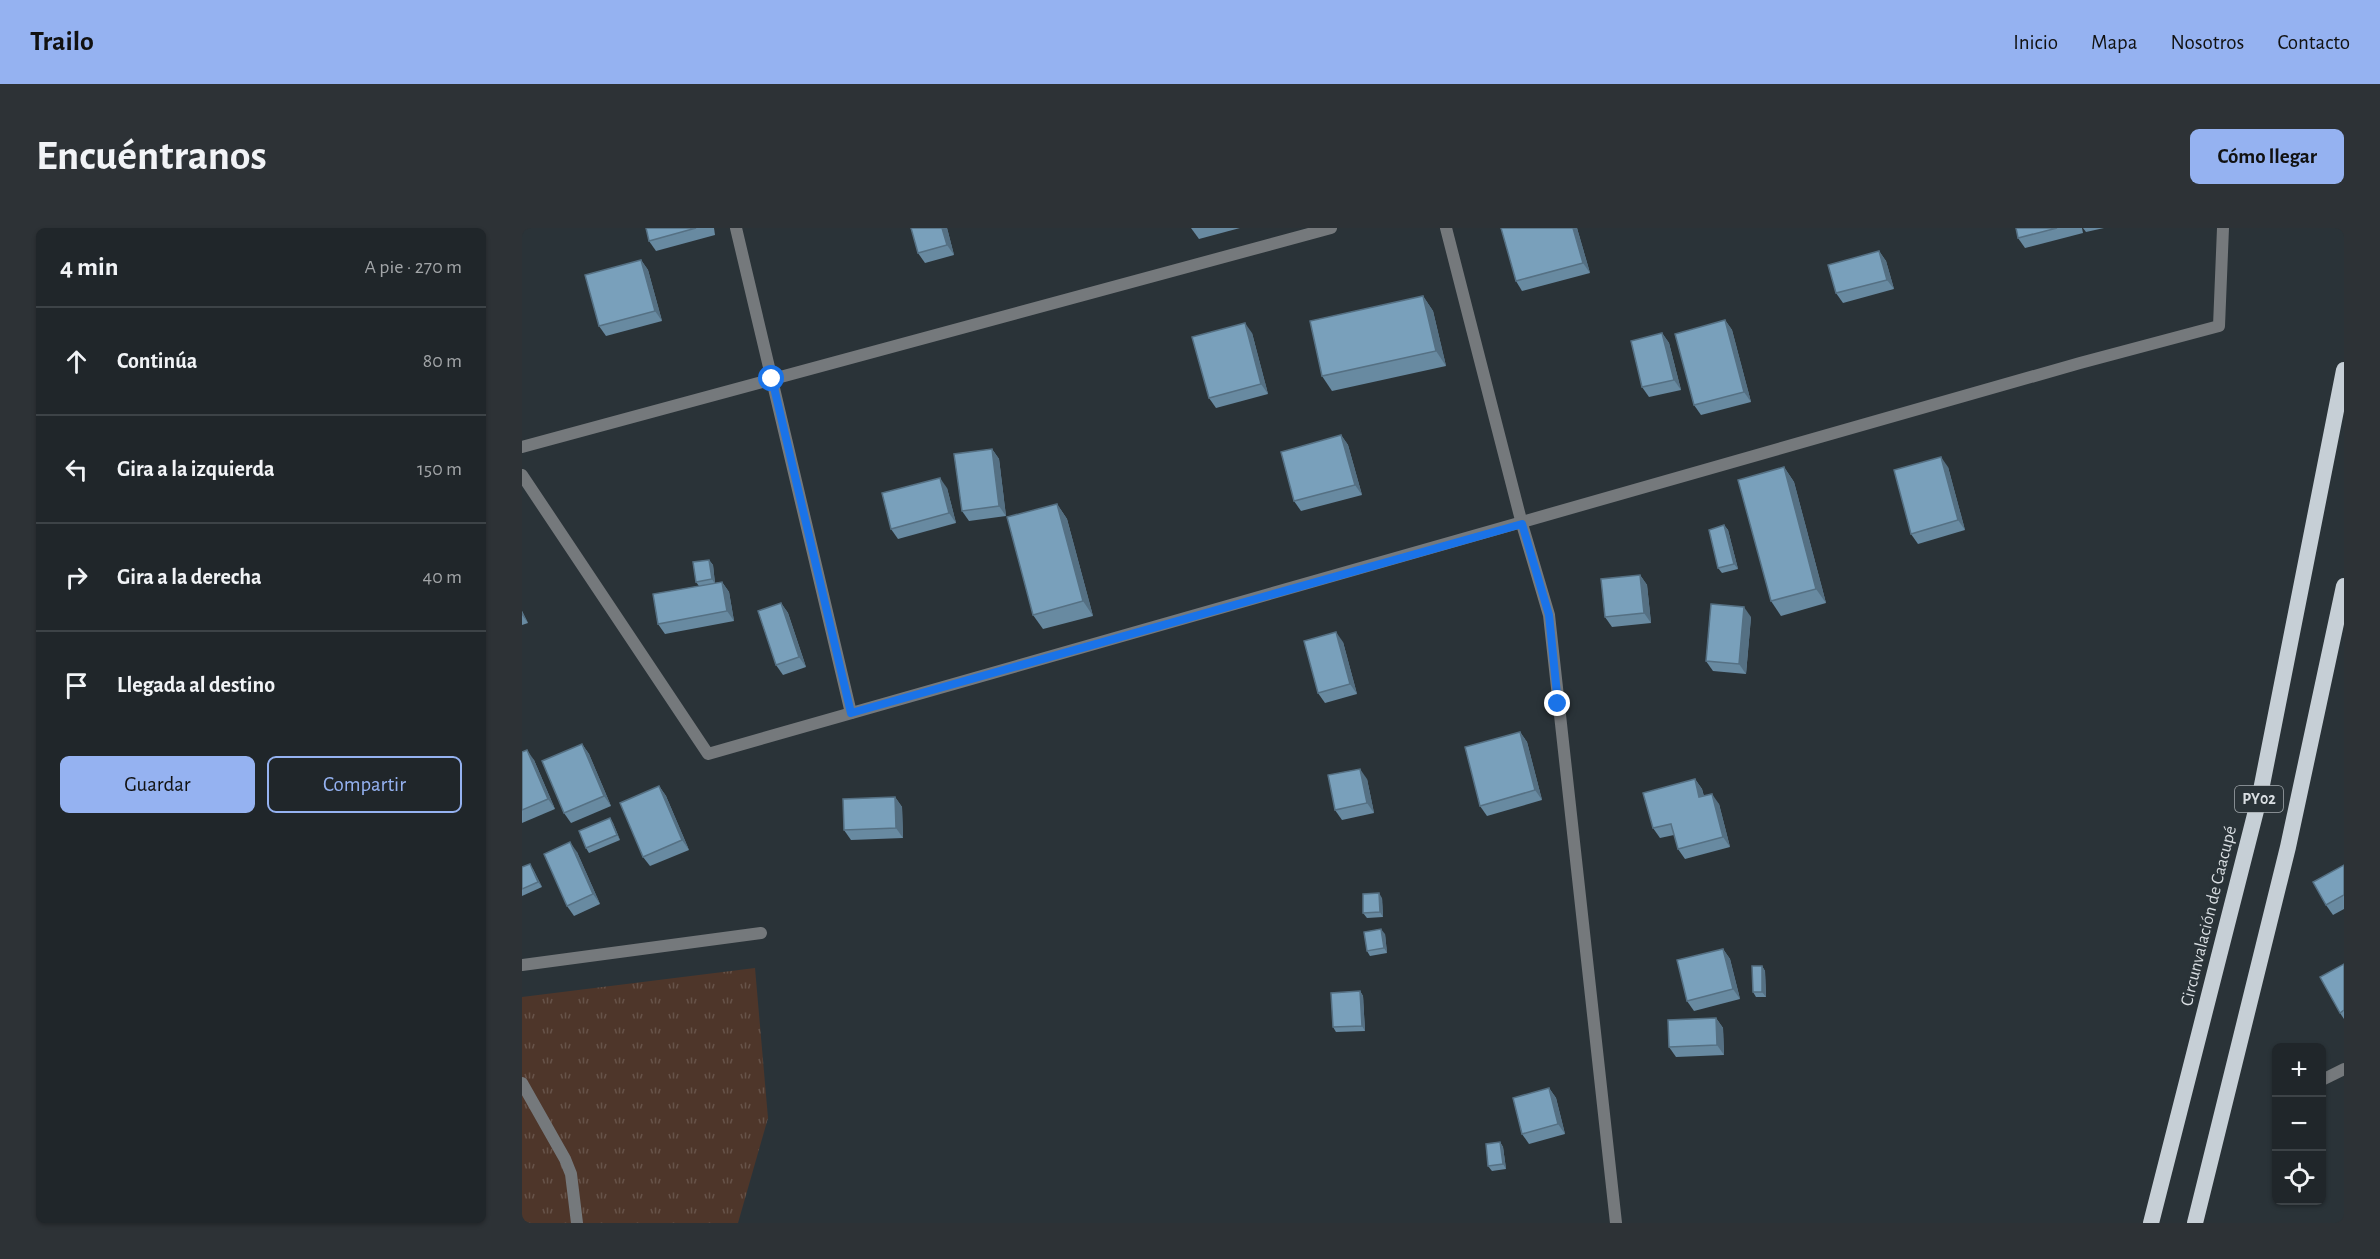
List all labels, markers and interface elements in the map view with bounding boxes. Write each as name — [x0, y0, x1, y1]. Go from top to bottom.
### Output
text: Trailo — [30, 28, 94, 56]
text: Inicio — [2013, 32, 2058, 53]
text: Mapa — [2091, 32, 2138, 53]
text: Nosotros — [2171, 32, 2244, 53]
text: Contacto — [2277, 32, 2350, 53]
button: Cómo llegar — [2190, 129, 2344, 184]
text: Encuéntranos — [36, 135, 267, 177]
text: 4 min — [60, 254, 119, 280]
text: A pie · 270 m — [364, 257, 462, 277]
icon: ahead — [60, 345, 93, 378]
text: Continúa — [117, 350, 197, 372]
text: 80 m — [423, 351, 462, 371]
route start — [758, 365, 784, 391]
icon: left — [60, 453, 93, 486]
text: Gira a la izquierda — [117, 458, 275, 480]
text: 150 m — [417, 459, 462, 479]
icon: right — [60, 561, 93, 594]
text: Gira a la derecha — [117, 566, 262, 588]
text: 40 m — [423, 567, 462, 587]
icon: arrive — [60, 669, 93, 702]
text: Llegada al destino — [117, 674, 275, 696]
route end — [1544, 690, 1570, 716]
button: Guardar — [60, 756, 255, 813]
button: Compartir — [267, 756, 462, 813]
road number: PY02 — [2235, 786, 2283, 812]
street label: Circunvalación de Caacupé — [2178, 824, 2240, 1008]
map controls — [2272, 1043, 2326, 1205]
button: + — [2272, 1043, 2326, 1097]
button: − — [2272, 1097, 2326, 1151]
button: locate — [2272, 1151, 2326, 1205]

